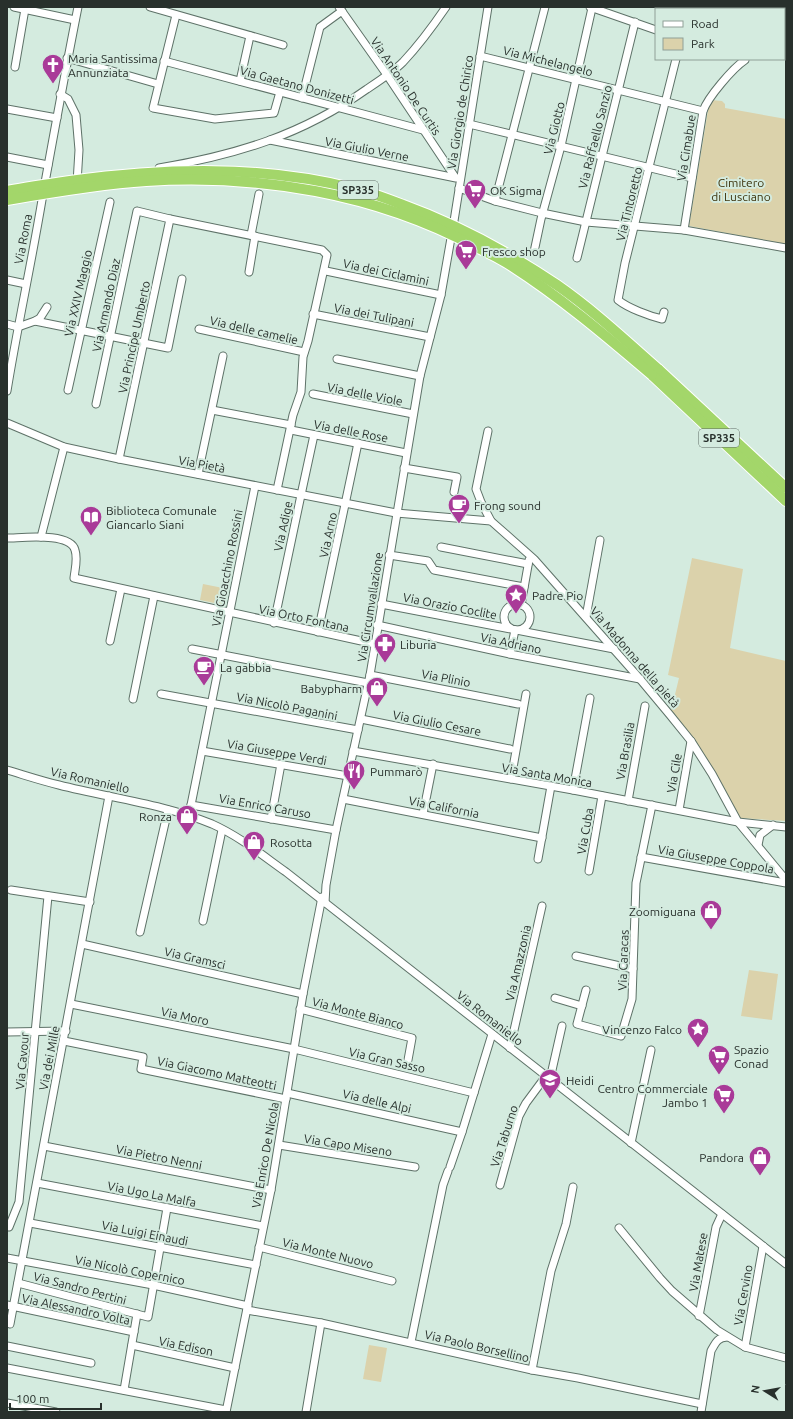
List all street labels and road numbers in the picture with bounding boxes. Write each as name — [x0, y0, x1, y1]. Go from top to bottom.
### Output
street label: Via Antonio De Curtis — [368, 35, 444, 137]
street label: Via Michelangelo — [502, 44, 594, 78]
street label: Via Giorgio de Chirico — [445, 54, 475, 170]
street label: Via Gaetano Donizetti — [238, 63, 356, 107]
street label: Via Raffaello Sanzio — [576, 84, 614, 190]
street label: Via Giotto — [541, 100, 567, 156]
street label: Via Cimabue — [674, 114, 698, 182]
street label: Via Giulio Verne — [324, 134, 410, 164]
street label: Via Tintoretto — [614, 166, 644, 242]
road number: SP335 — [338, 181, 378, 199]
street label: Via Roma — [12, 213, 34, 265]
street label: Via XXIV Maggio — [62, 248, 94, 338]
street label: Via Armando Diaz — [90, 257, 122, 353]
street label: Via dei Ciclamini — [342, 257, 430, 287]
street label: Via Principe Umberto — [116, 280, 152, 394]
street label: Via dei Tulipani — [333, 301, 415, 329]
street label: Via delle camelie — [208, 313, 300, 347]
street label: Via delle Viole — [326, 380, 404, 408]
street label: Via delle Rose — [313, 417, 389, 445]
road number: SP335 — [699, 429, 739, 447]
street label: Via Pietà — [177, 453, 227, 475]
street label: Via Adige — [271, 500, 295, 552]
street label: Via Gioacchino Rossini — [209, 508, 245, 628]
street label: Via Arno — [317, 511, 339, 559]
street label: Via Circumvallazione — [355, 551, 385, 663]
street label: Via Orazio Coclite — [402, 591, 498, 621]
street label: Via Orto Fontana — [258, 602, 350, 634]
street label: Via Madonna della pietà — [588, 604, 682, 710]
street label: Via Adriano — [479, 630, 543, 656]
street label: Via Plinio — [420, 667, 472, 689]
street label: Via Nicolò Paganini — [235, 690, 339, 722]
street label: Via Giulio Cesare — [392, 708, 482, 738]
street label: Via Brasilia — [614, 721, 636, 781]
street label: Via Giuseppe Verdi — [226, 737, 328, 767]
street label: Via Cile — [664, 752, 684, 794]
street label: Via Santa Monica — [501, 761, 593, 789]
street label: Via Romaniello — [49, 765, 131, 795]
street label: Via Enrico Caruso — [218, 791, 312, 821]
street label: Via California — [408, 794, 480, 820]
street label: Via Cuba — [575, 807, 595, 855]
street label: Via Giuseppe Coppola — [657, 842, 775, 876]
street label: Via Amazzonia — [503, 924, 533, 1002]
street label: Via Caracas — [615, 929, 631, 991]
street label: Via Gramsci — [163, 945, 227, 971]
street label: Via Romaniello — [454, 988, 526, 1048]
street label: Via Monte Bianco — [311, 995, 405, 1031]
street label: Via Moro — [160, 1005, 210, 1027]
street label: Via dei Mille — [36, 1025, 62, 1091]
street label: Via Cavour — [13, 1031, 31, 1090]
street label: Via Gran Sasso — [348, 1045, 426, 1075]
street label: Via Giacomo Matteotti — [156, 1054, 278, 1092]
street label: Via delle Alpi — [341, 1087, 413, 1115]
street label: Via Enrico De Nicola — [249, 1101, 281, 1209]
street label: Via Taburno — [488, 1103, 520, 1169]
street label: Via Capo Miseno — [303, 1132, 393, 1158]
street label: Via Pietro Nenni — [115, 1142, 203, 1172]
street label: Via Ugo La Malfa — [106, 1179, 198, 1209]
street label: Via Luigi Einaudi — [101, 1218, 189, 1248]
street label: Via Matese — [686, 1232, 710, 1292]
street label: Via Monte Nuovo — [281, 1235, 375, 1271]
street label: Via Nicolò Copernico — [74, 1253, 186, 1287]
street label: Via Cervino — [731, 1264, 755, 1326]
street label: Via Sandro Pertini — [32, 1269, 128, 1307]
street label: Via Alessandro Volta — [21, 1291, 131, 1327]
street label: Via Paolo Borsellino — [423, 1328, 531, 1364]
street label: Via Edison — [158, 1334, 214, 1358]

